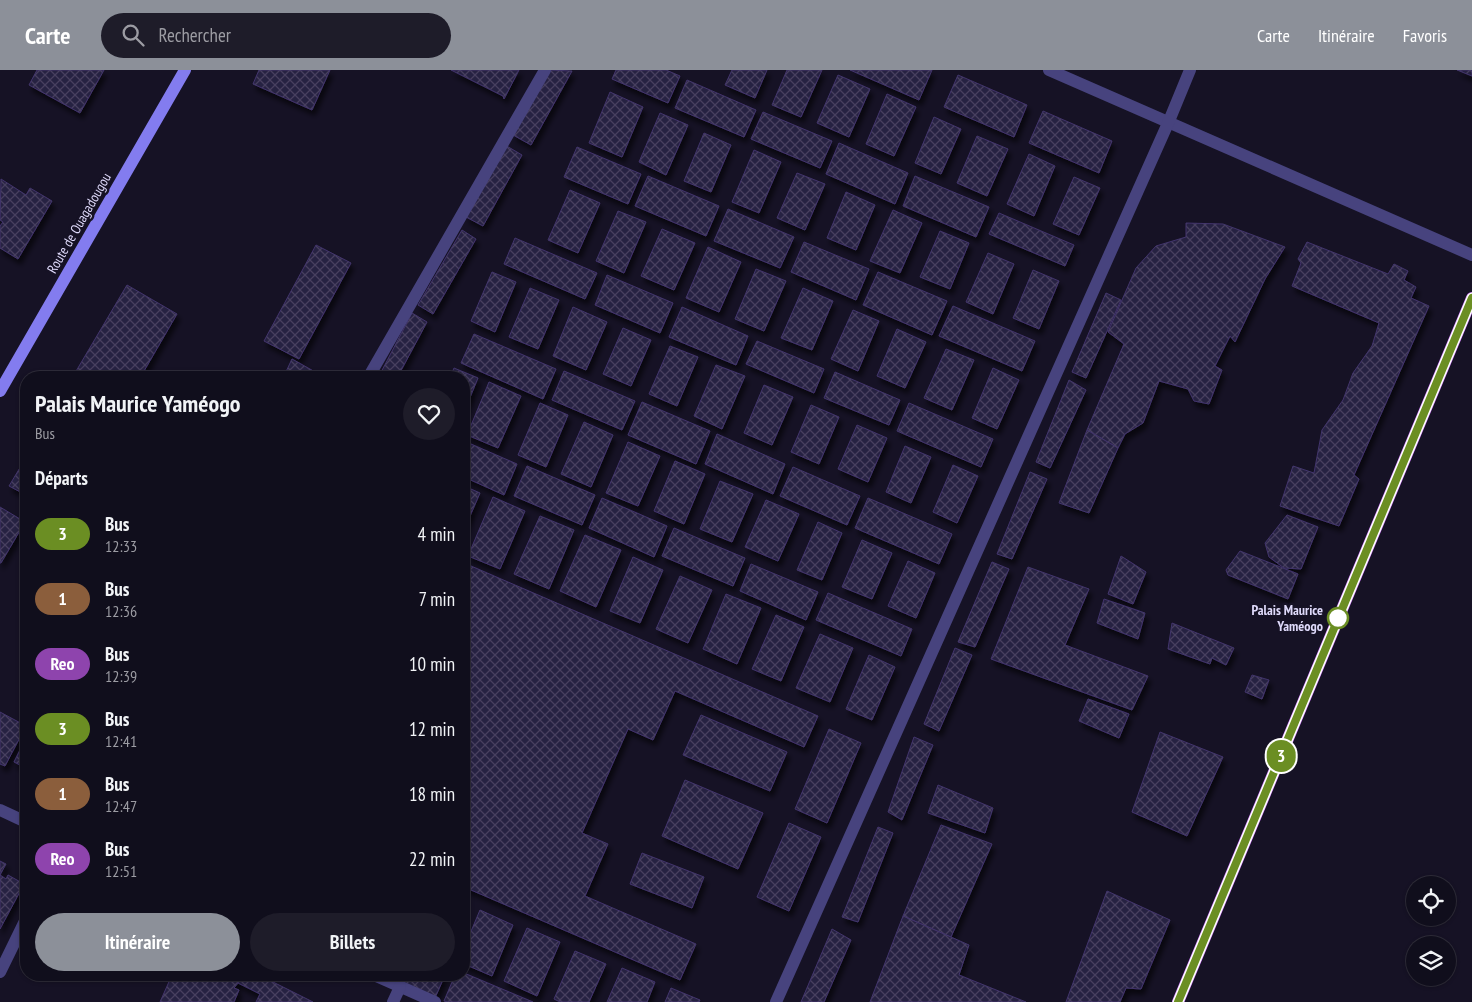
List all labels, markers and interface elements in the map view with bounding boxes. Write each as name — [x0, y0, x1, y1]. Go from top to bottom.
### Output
search box — [101, 13, 451, 58]
text: Carte — [25, 20, 71, 51]
icon: search — [119, 21, 147, 49]
text: Rechercher — [159, 23, 231, 47]
text: Carte — [1257, 24, 1290, 47]
text: Itinéraire — [1318, 24, 1375, 47]
text: Favoris — [1403, 24, 1447, 47]
street label: Route de Ouagadougou — [43, 170, 115, 276]
text: Palais Maurice Yaméogo — [35, 388, 241, 419]
button: heart — [403, 388, 455, 440]
text: Bus — [35, 423, 55, 443]
text: Départs — [35, 466, 88, 490]
text: Bus — [105, 512, 129, 536]
text: 3 — [58, 522, 67, 545]
text: 4 min — [418, 522, 455, 546]
text: 12:33 — [105, 536, 137, 556]
text: Bus — [105, 577, 129, 601]
text: 1 — [58, 587, 67, 610]
text: 7 min — [418, 587, 455, 611]
text: 12:36 — [105, 601, 137, 621]
place label: Palais Maurice Yaméogo — [1251, 601, 1323, 635]
marker: Palais Maurice Yaméogo — [1327, 607, 1349, 629]
text: Bus — [105, 642, 129, 666]
text: Reo — [50, 652, 75, 675]
text: 10 min — [409, 652, 455, 676]
text: 12:39 — [105, 666, 137, 686]
text: Bus — [105, 707, 129, 731]
text: 3 — [58, 717, 67, 740]
text: 12 min — [409, 717, 455, 741]
text: 12:41 — [105, 731, 137, 751]
line badge: 3 — [1265, 740, 1297, 772]
text: 3 — [1277, 744, 1285, 767]
text: Bus — [105, 772, 129, 796]
text: 1 — [58, 782, 67, 805]
text: 18 min — [409, 782, 455, 806]
text: 12:47 — [105, 796, 137, 816]
text: Bus — [105, 837, 129, 861]
text: Reo — [50, 847, 75, 870]
text: 22 min — [409, 847, 455, 871]
text: 12:51 — [105, 861, 137, 881]
map controls — [1406, 876, 1456, 986]
button: locate — [1406, 876, 1456, 926]
button: Itinéraire — [35, 913, 240, 971]
button: Billets — [250, 913, 455, 971]
button: layers — [1406, 936, 1456, 986]

